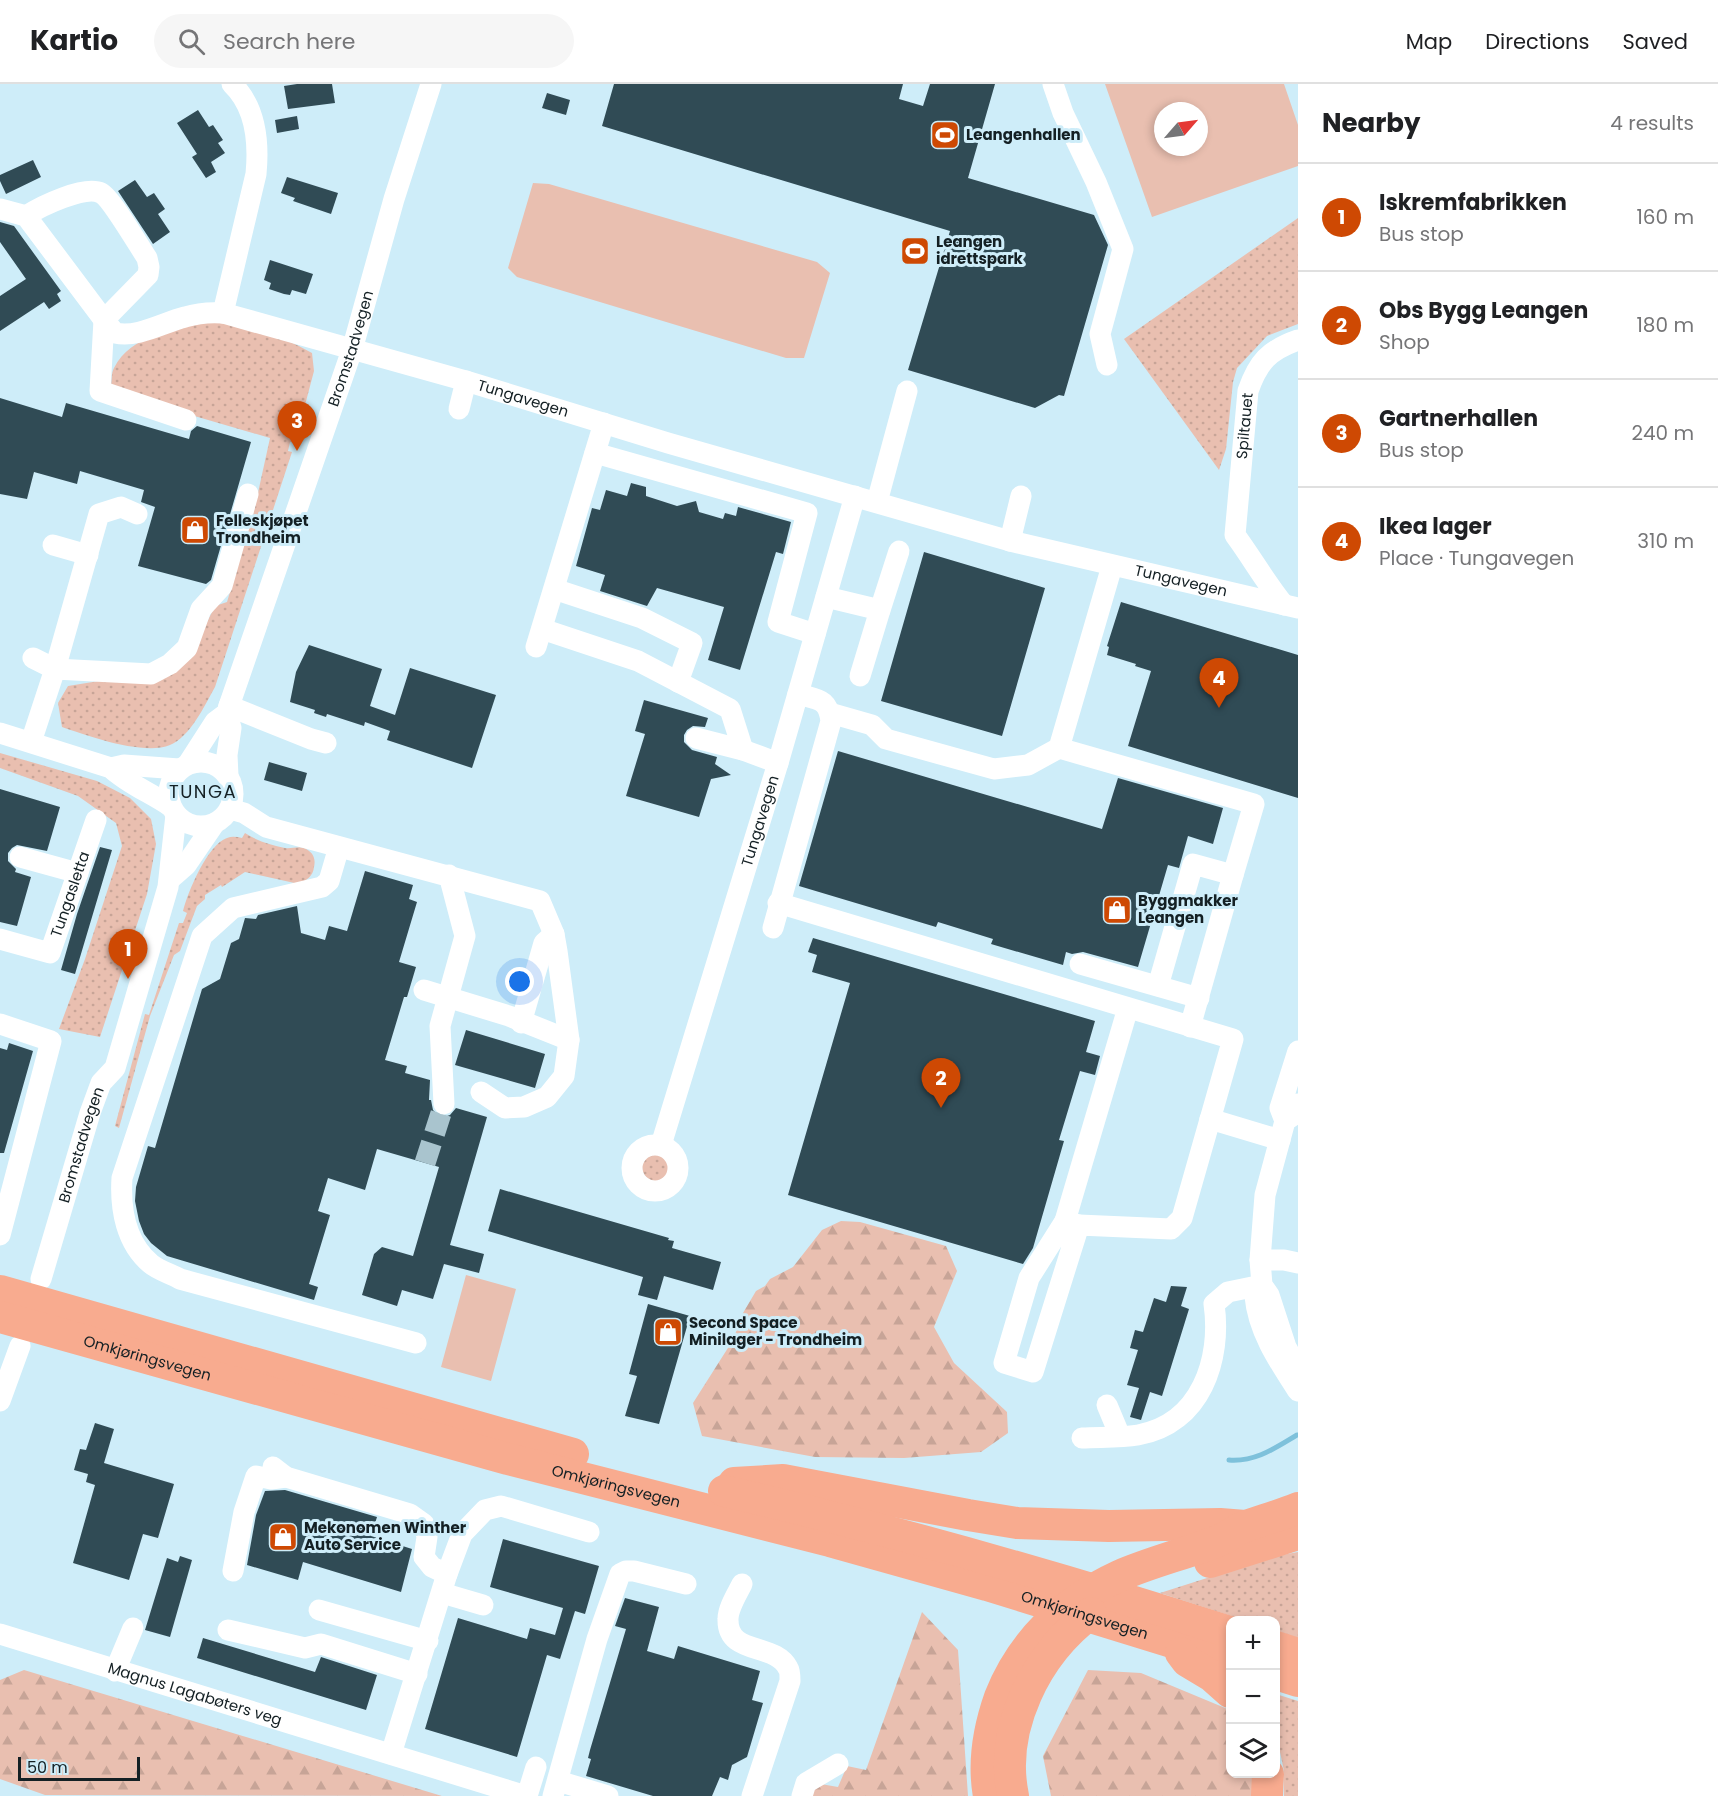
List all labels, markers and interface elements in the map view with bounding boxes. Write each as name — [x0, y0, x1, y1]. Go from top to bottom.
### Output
search box — [154, 14, 574, 68]
text: Kartio — [30, 21, 118, 60]
icon: search — [175, 25, 208, 58]
text: Search here — [223, 26, 356, 57]
text: Map — [1406, 27, 1452, 56]
text: Directions — [1485, 27, 1589, 56]
text: Saved — [1622, 27, 1688, 56]
north arrow — [1154, 102, 1208, 156]
text: Nearby — [1322, 105, 1420, 141]
text: 4 results — [1610, 109, 1694, 137]
sports icon: Leangenhallen — [929, 119, 961, 151]
place label: Leangenhallen — [966, 124, 1081, 145]
text: Iskremfabrikken — [1379, 187, 1567, 218]
text: 1 — [1338, 203, 1345, 231]
text: 160 m — [1636, 203, 1694, 231]
text: Bus stop — [1379, 220, 1464, 248]
place label: Leangen idrettspark — [936, 231, 1024, 269]
sports icon: Leangen idrettspark — [899, 235, 931, 267]
street label: Bromstadvegen — [322, 288, 378, 409]
text: Obs Bygg Leangen — [1379, 295, 1588, 326]
text: 2 — [1336, 311, 1347, 339]
text: 180 m — [1636, 311, 1694, 339]
text: Shop — [1379, 328, 1430, 356]
street label: Tungavegen — [475, 374, 571, 422]
street label: Spiltauet — [1231, 392, 1258, 460]
pin: 3 — [278, 402, 316, 451]
text: Gartnerhallen — [1379, 403, 1538, 434]
text: 3 — [1335, 419, 1348, 447]
text: 240 m — [1631, 419, 1694, 447]
text: Bus stop — [1379, 436, 1464, 464]
place label: Felleskjøpet Trondheim — [216, 510, 309, 548]
text: Ikea lager — [1379, 511, 1492, 542]
shop icon: Felleskjøpet Trondheim — [179, 514, 211, 546]
text: 4 — [1335, 527, 1348, 555]
text: 310 m — [1637, 527, 1694, 555]
text: Place · Tungavegen — [1379, 544, 1574, 572]
street label: Tungavegen — [1133, 559, 1229, 601]
pin: 4 — [1200, 658, 1238, 708]
street label: Tungavegen — [736, 773, 784, 869]
district label: TUNGA — [169, 779, 237, 804]
street label: Tungasletta — [45, 848, 94, 940]
place label: Byggmakker Leangen — [1138, 890, 1239, 928]
shop icon: Byggmakker Leangen — [1101, 894, 1133, 926]
pin: 1 — [108, 930, 148, 979]
your location — [505, 967, 534, 996]
pin: 2 — [922, 1058, 960, 1108]
street label: Bromstadvegen — [53, 1084, 109, 1205]
place label: Second Space Minilager - Trondheim — [689, 1312, 862, 1350]
shop icon: Second Space Minilager - Trondheim — [652, 1316, 684, 1348]
street label: Omkjøringsvegen — [81, 1330, 214, 1386]
street label: Omkjøringsvegen — [550, 1460, 683, 1513]
place label: Mekonomen Winther Auto Service — [304, 1517, 467, 1555]
shop icon: Mekonomen Winther Auto Service — [267, 1521, 299, 1553]
street label: Omkjøringsvegen — [1019, 1585, 1151, 1644]
map controls — [1226, 1616, 1280, 1778]
button: + — [1226, 1616, 1280, 1670]
street label: Magnus Lagabøters veg — [105, 1657, 285, 1730]
button: − — [1226, 1670, 1280, 1724]
button: layers — [1226, 1724, 1280, 1778]
scale bar — [18, 1754, 140, 1782]
text: 50 m — [27, 1756, 68, 1779]

